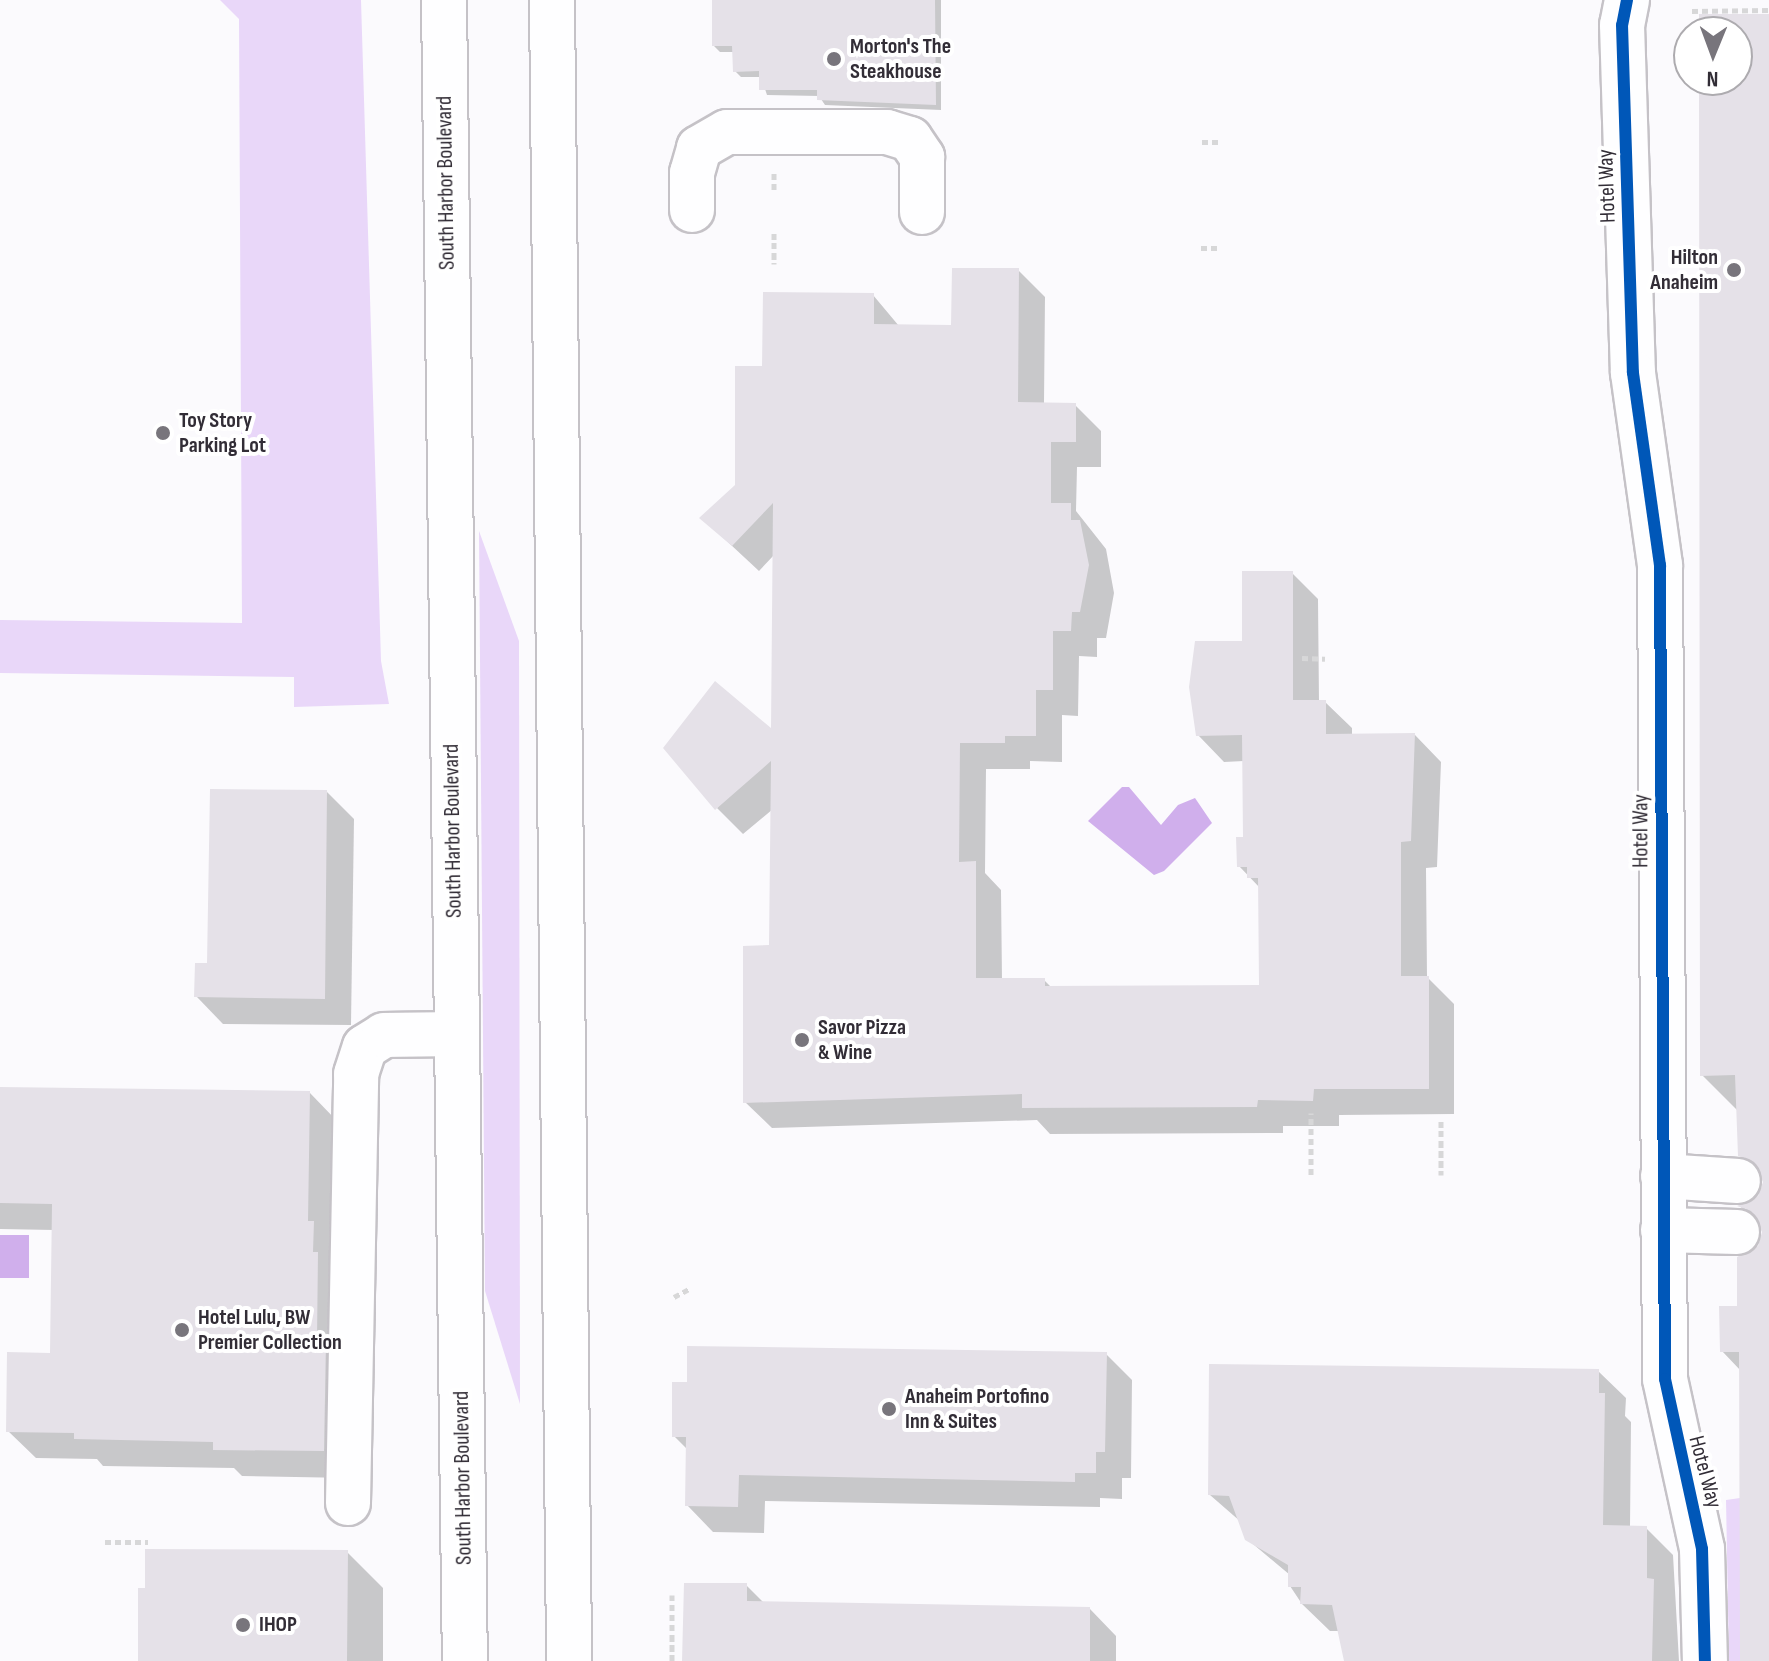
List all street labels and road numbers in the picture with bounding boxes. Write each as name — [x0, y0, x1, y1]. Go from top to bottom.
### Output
street label: South Harbor Boulevard — [431, 96, 461, 270]
street label: Hotel Way — [1593, 149, 1621, 223]
street label: South Harbor Boulevard — [438, 744, 468, 918]
street label: Hotel Way — [1628, 794, 1654, 868]
street label: South Harbor Boulevard — [448, 1391, 478, 1565]
street label: Hotel Way — [1683, 1433, 1727, 1511]

